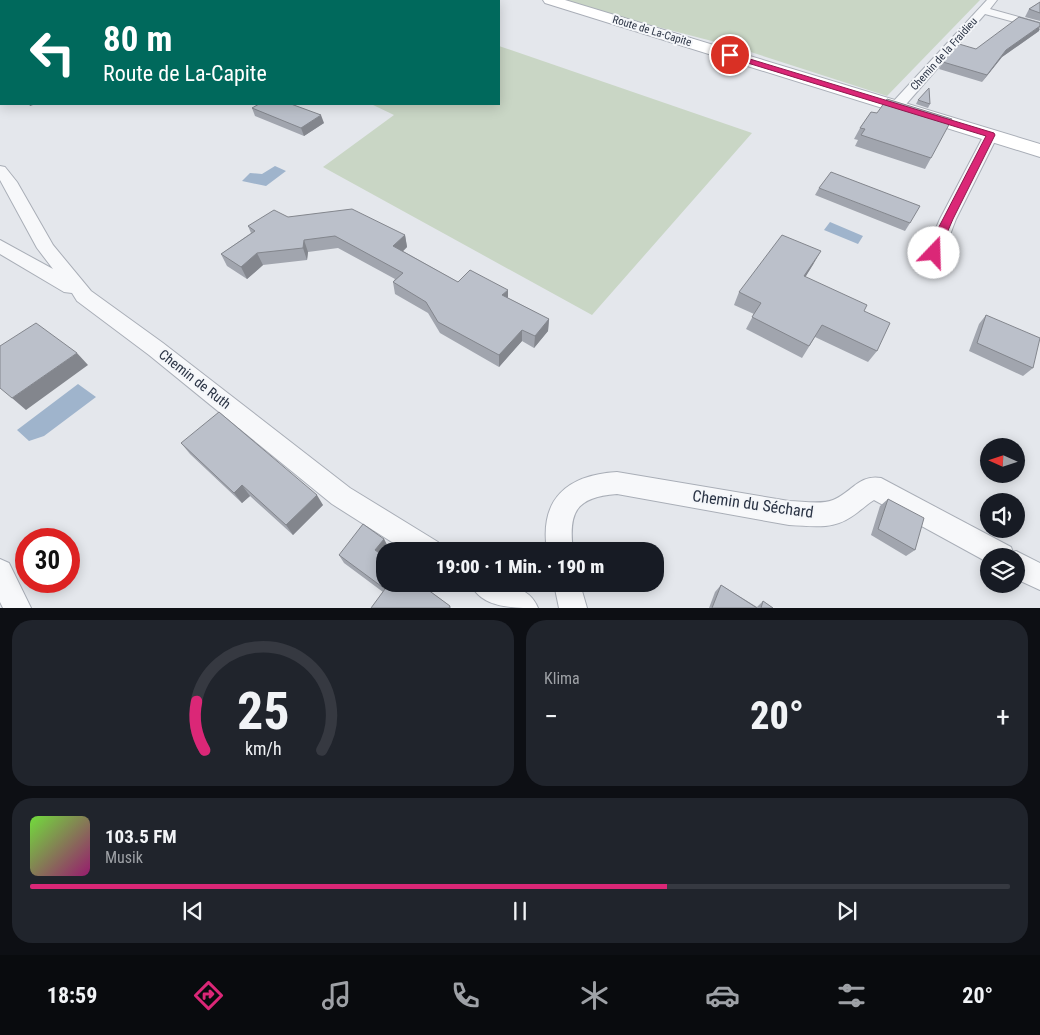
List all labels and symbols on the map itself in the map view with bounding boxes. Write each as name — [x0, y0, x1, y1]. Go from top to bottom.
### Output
street label: Route de La-Capite — [611, 13, 693, 49]
street label: Chemin de la Fraidieu — [908, 15, 980, 93]
pin — [709, 34, 751, 76]
position arrow — [907, 226, 959, 278]
street label: Chemin de Ruth — [156, 346, 234, 412]
north arrow — [980, 438, 1025, 482]
street label: Chemin du Séchard — [691, 486, 815, 522]
speed limit sign: 30 — [15, 528, 80, 593]

